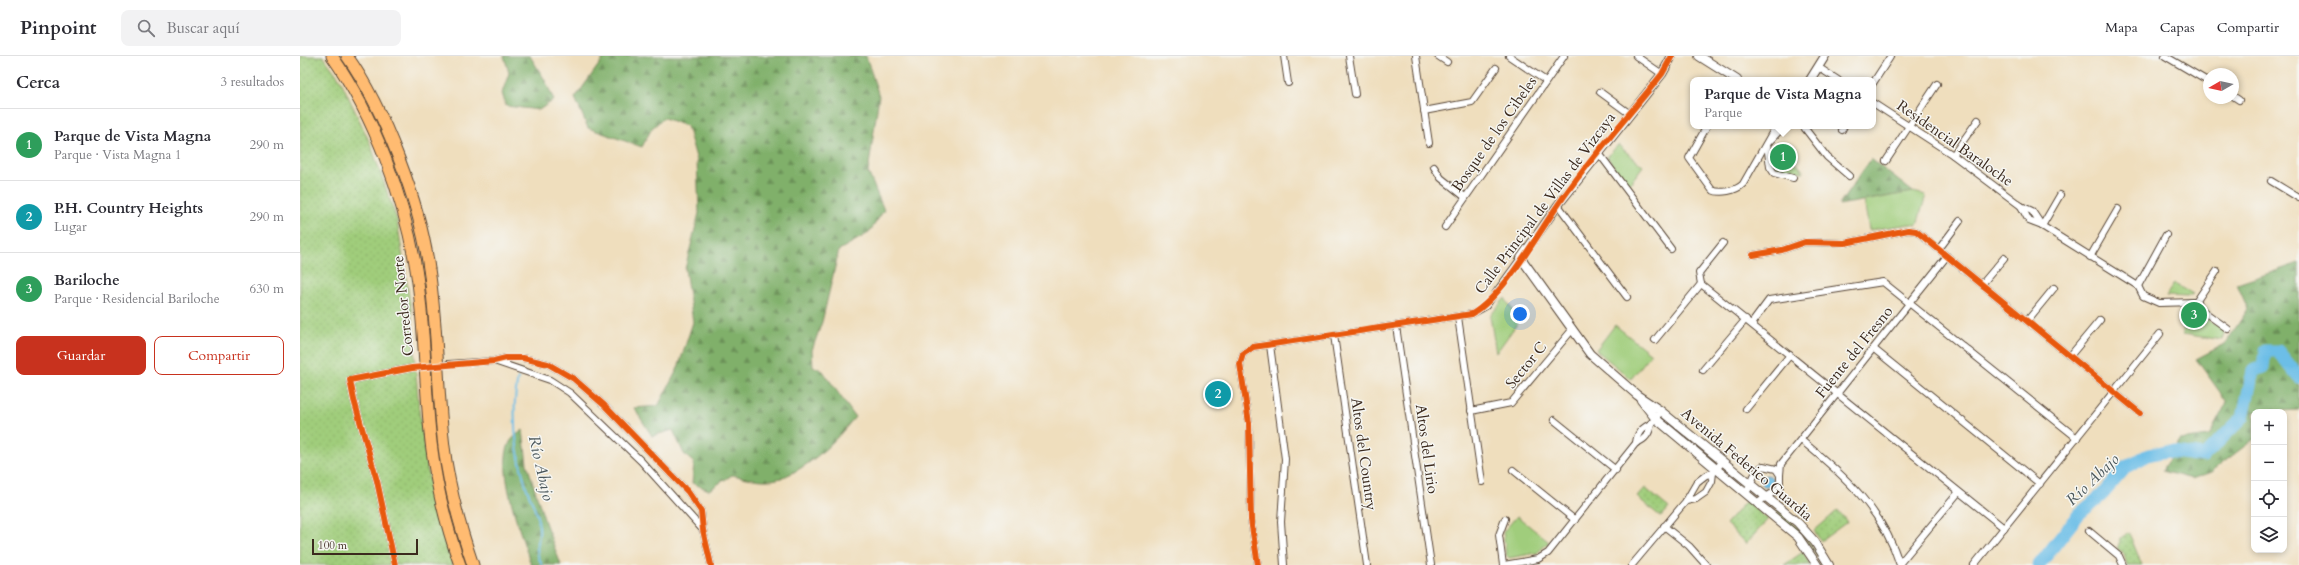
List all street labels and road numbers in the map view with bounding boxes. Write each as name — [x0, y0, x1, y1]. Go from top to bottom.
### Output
street label: Bosque de los Cibeles — [1447, 72, 1541, 196]
street label: Residencial Baraloche — [1893, 95, 2017, 191]
street label: Calle Principal de Villas de Vizcaya — [1470, 108, 1620, 298]
street label: Corredor Norte — [388, 255, 418, 357]
street label: Fuente del Fresno — [1811, 302, 1897, 402]
street label: Sector C — [1501, 337, 1551, 393]
street label: Altos del Country — [1346, 396, 1382, 512]
street label: Altos del Lirio — [1411, 403, 1443, 495]
street label: Avenida Federico Guardia — [1677, 403, 1817, 525]

